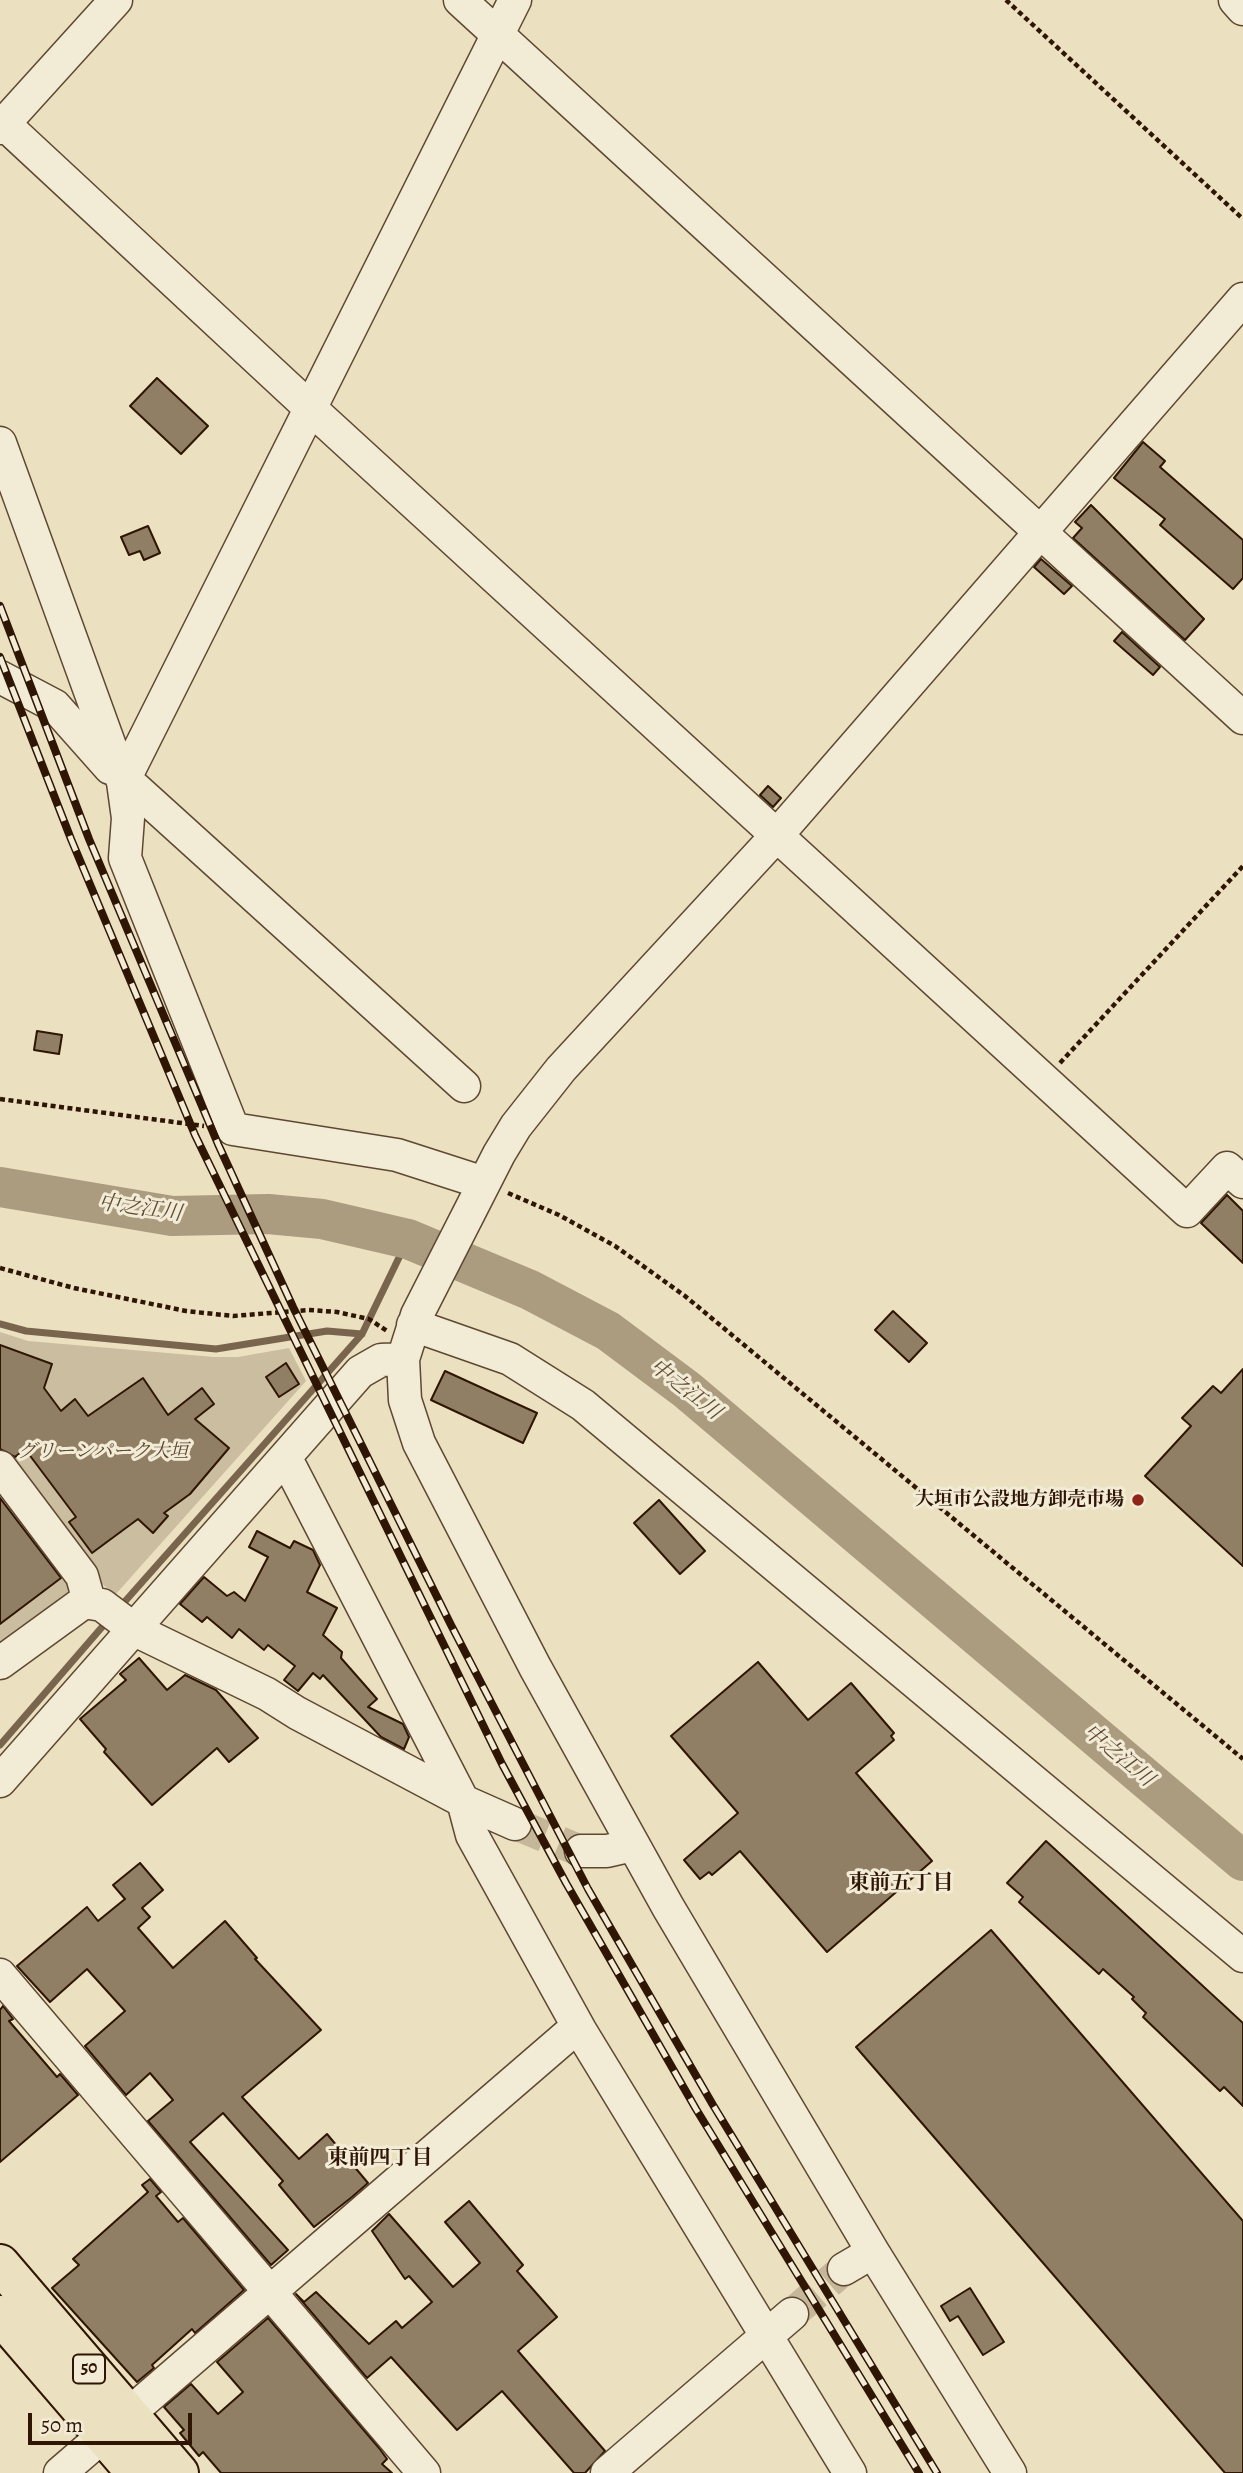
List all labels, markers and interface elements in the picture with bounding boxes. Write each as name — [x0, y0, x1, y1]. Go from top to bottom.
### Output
water label: 中之江川 — [97, 1191, 183, 1227]
water label: 中之江川 — [644, 1354, 726, 1426]
park label: グリーンパーク大垣 — [18, 1441, 188, 1463]
place label: 大垣市公設地方卸売市場 — [915, 1489, 1124, 1511]
marker: 大垣市公設地方卸売市場 — [1130, 1492, 1146, 1508]
water label: 中之江川 — [1078, 1719, 1158, 1793]
district label: 東前五丁目 — [849, 1871, 953, 1897]
district label: 東前四丁目 — [328, 2146, 432, 2172]
road number: 50 — [73, 2354, 105, 2384]
scale bar — [32, 2400, 196, 2444]
text: 50 m — [41, 2411, 83, 2439]

